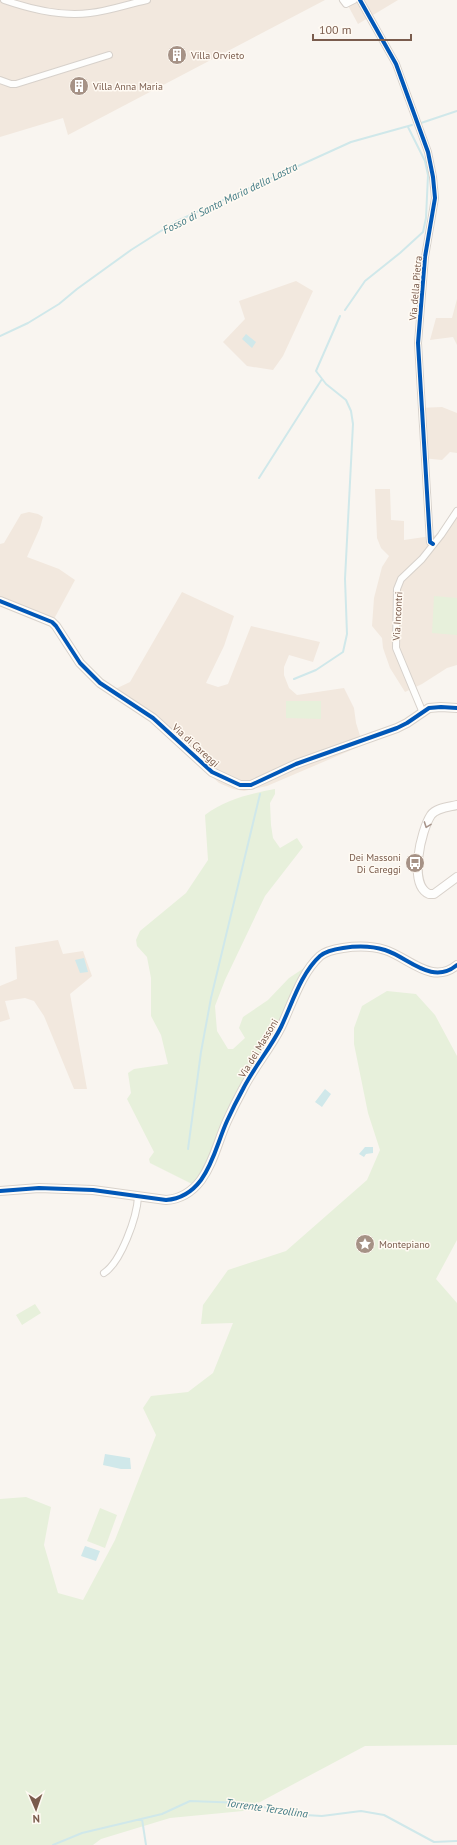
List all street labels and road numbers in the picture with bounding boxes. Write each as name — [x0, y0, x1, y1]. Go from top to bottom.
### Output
street label: Via della Pietra — [406, 255, 425, 322]
street label: Via Incontri — [390, 591, 405, 642]
street label: Via di Careggi — [169, 720, 222, 770]
street label: Via dei Massoni — [235, 1016, 281, 1081]

